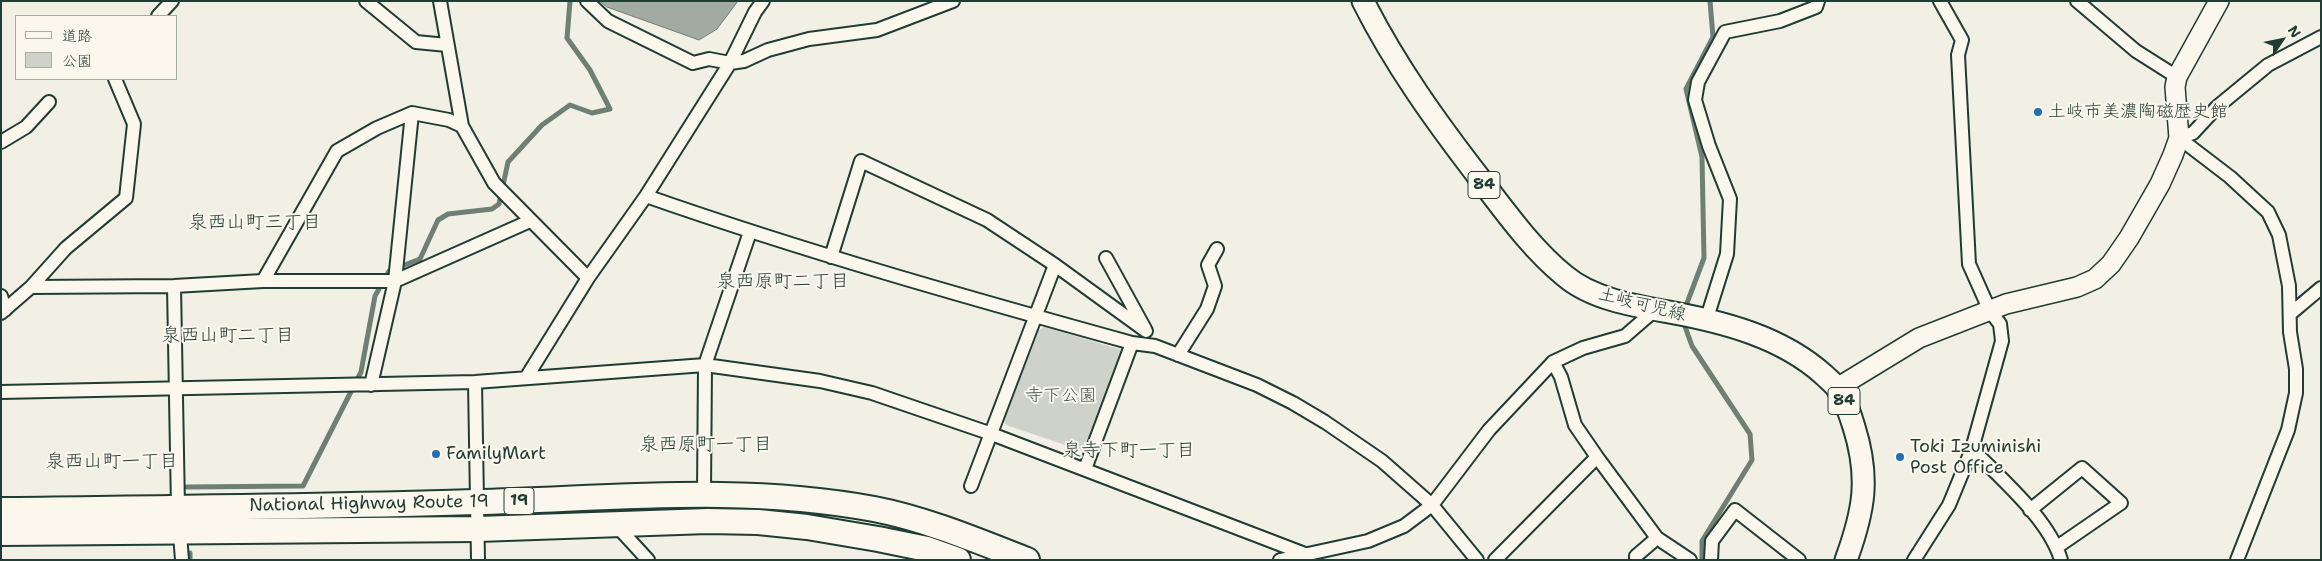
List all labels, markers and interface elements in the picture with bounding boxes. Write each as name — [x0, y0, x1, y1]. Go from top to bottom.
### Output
legend — [15, 15, 178, 80]
north arrow — [2257, 15, 2307, 65]
text: N — [2284, 22, 2305, 41]
text: 道路 — [62, 26, 92, 46]
text: 公園 — [62, 51, 92, 71]
place label: 土岐市美濃陶磁歴史館 — [2048, 101, 2228, 123]
marker: 土岐市美濃陶磁歴史館 — [2032, 106, 2044, 118]
road number: 84 — [1468, 172, 1500, 198]
district label: 泉西山町三丁目 — [189, 212, 321, 234]
district label: 泉西原町二丁目 — [717, 271, 849, 293]
street label: 土岐可児線 — [1596, 284, 1688, 326]
district label: 泉西山町二丁目 — [162, 325, 294, 347]
park label: 寺下公園 — [1025, 385, 1097, 407]
road number: 84 — [1828, 388, 1860, 414]
district label: 泉西原町一丁目 — [640, 434, 772, 456]
place label: Toki Izuminishi Post Office — [1910, 436, 2041, 478]
district label: 泉寺下町一丁目 — [1063, 440, 1195, 462]
place label: FamilyMart — [446, 443, 546, 465]
marker: FamilyMart — [430, 448, 442, 460]
district label: 泉西山町一丁目 — [46, 451, 178, 473]
marker: Toki Izuminishi Post Office — [1894, 451, 1906, 463]
road number: 19 — [504, 488, 534, 514]
street label: National Highway Route 19 — [249, 491, 489, 517]

